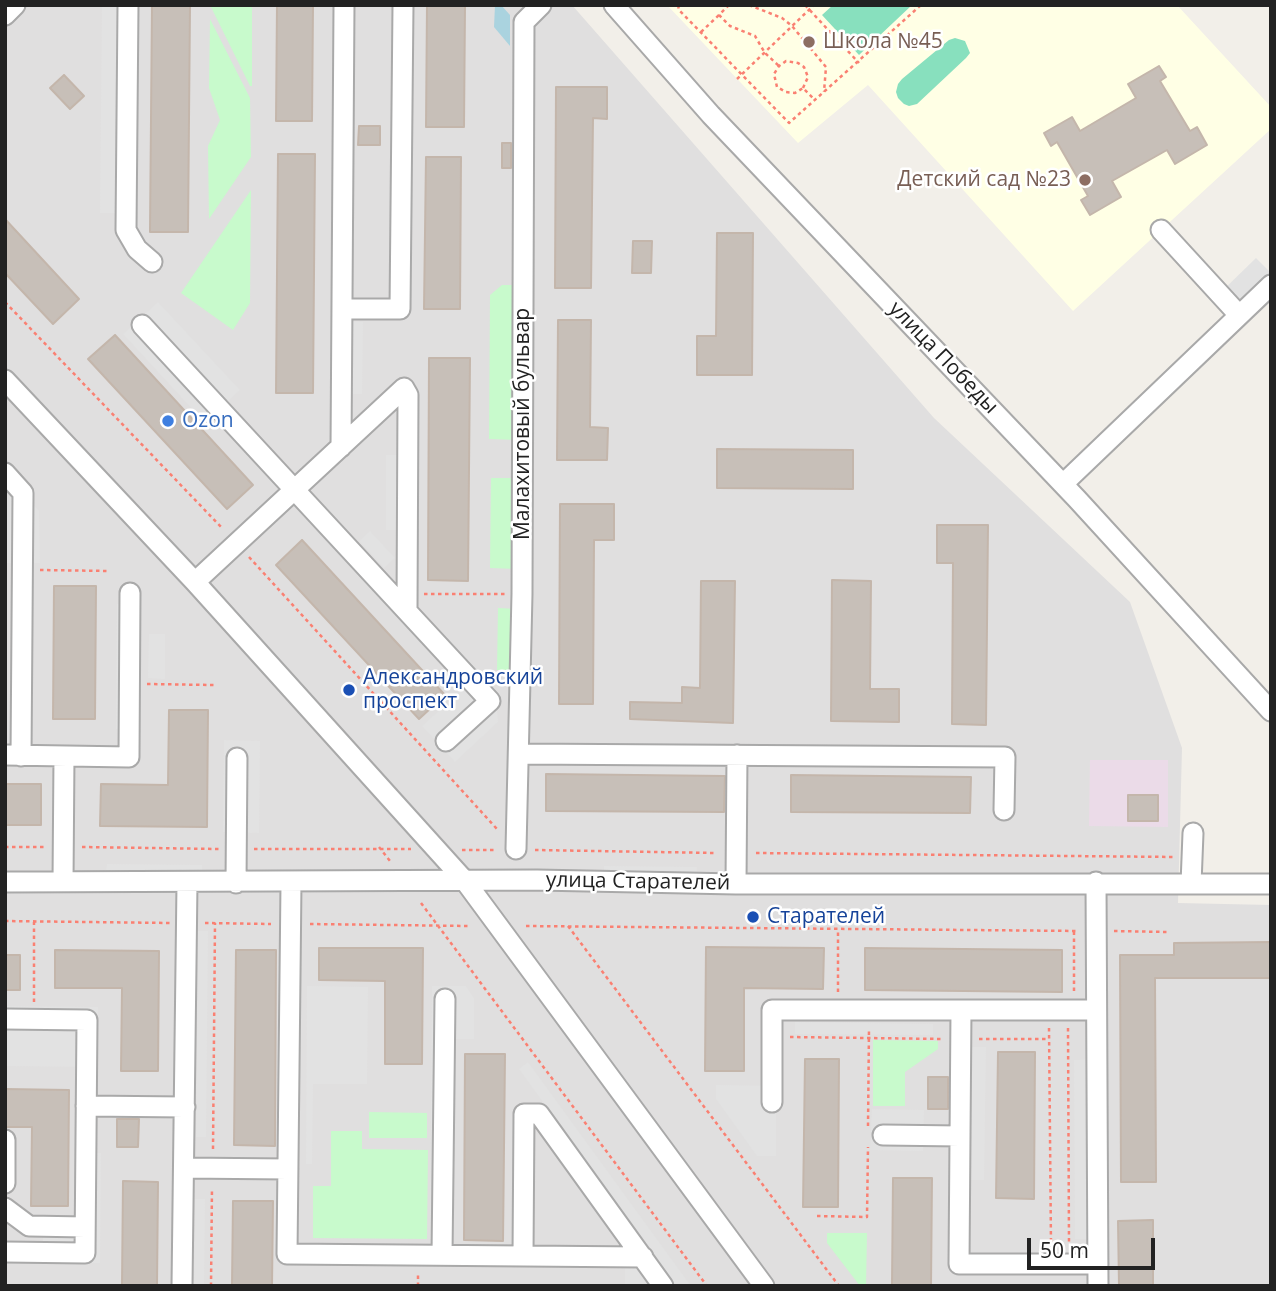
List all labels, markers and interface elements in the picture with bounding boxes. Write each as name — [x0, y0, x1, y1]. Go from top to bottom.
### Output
place label: Школа №45 — [823, 29, 943, 55]
marker: Школа №45 — [801, 34, 817, 50]
place label: Детский сад №23 — [897, 167, 1071, 193]
marker: Детский сад №23 — [1077, 172, 1093, 188]
street label: улица Победы — [883, 297, 1003, 419]
street label: Малахитовый бульвар — [510, 308, 536, 540]
place label: Ozon — [182, 408, 234, 434]
marker: Ozon — [160, 413, 176, 429]
place label: Александровский проспект — [363, 665, 543, 715]
marker: Александровский проспект — [341, 682, 357, 698]
street label: улица Старателей — [546, 868, 730, 896]
place label: Старателей — [767, 904, 885, 930]
marker: Старателей — [745, 909, 761, 925]
scale bar — [1031, 1224, 1159, 1268]
text: 50 m — [1040, 1236, 1089, 1264]

